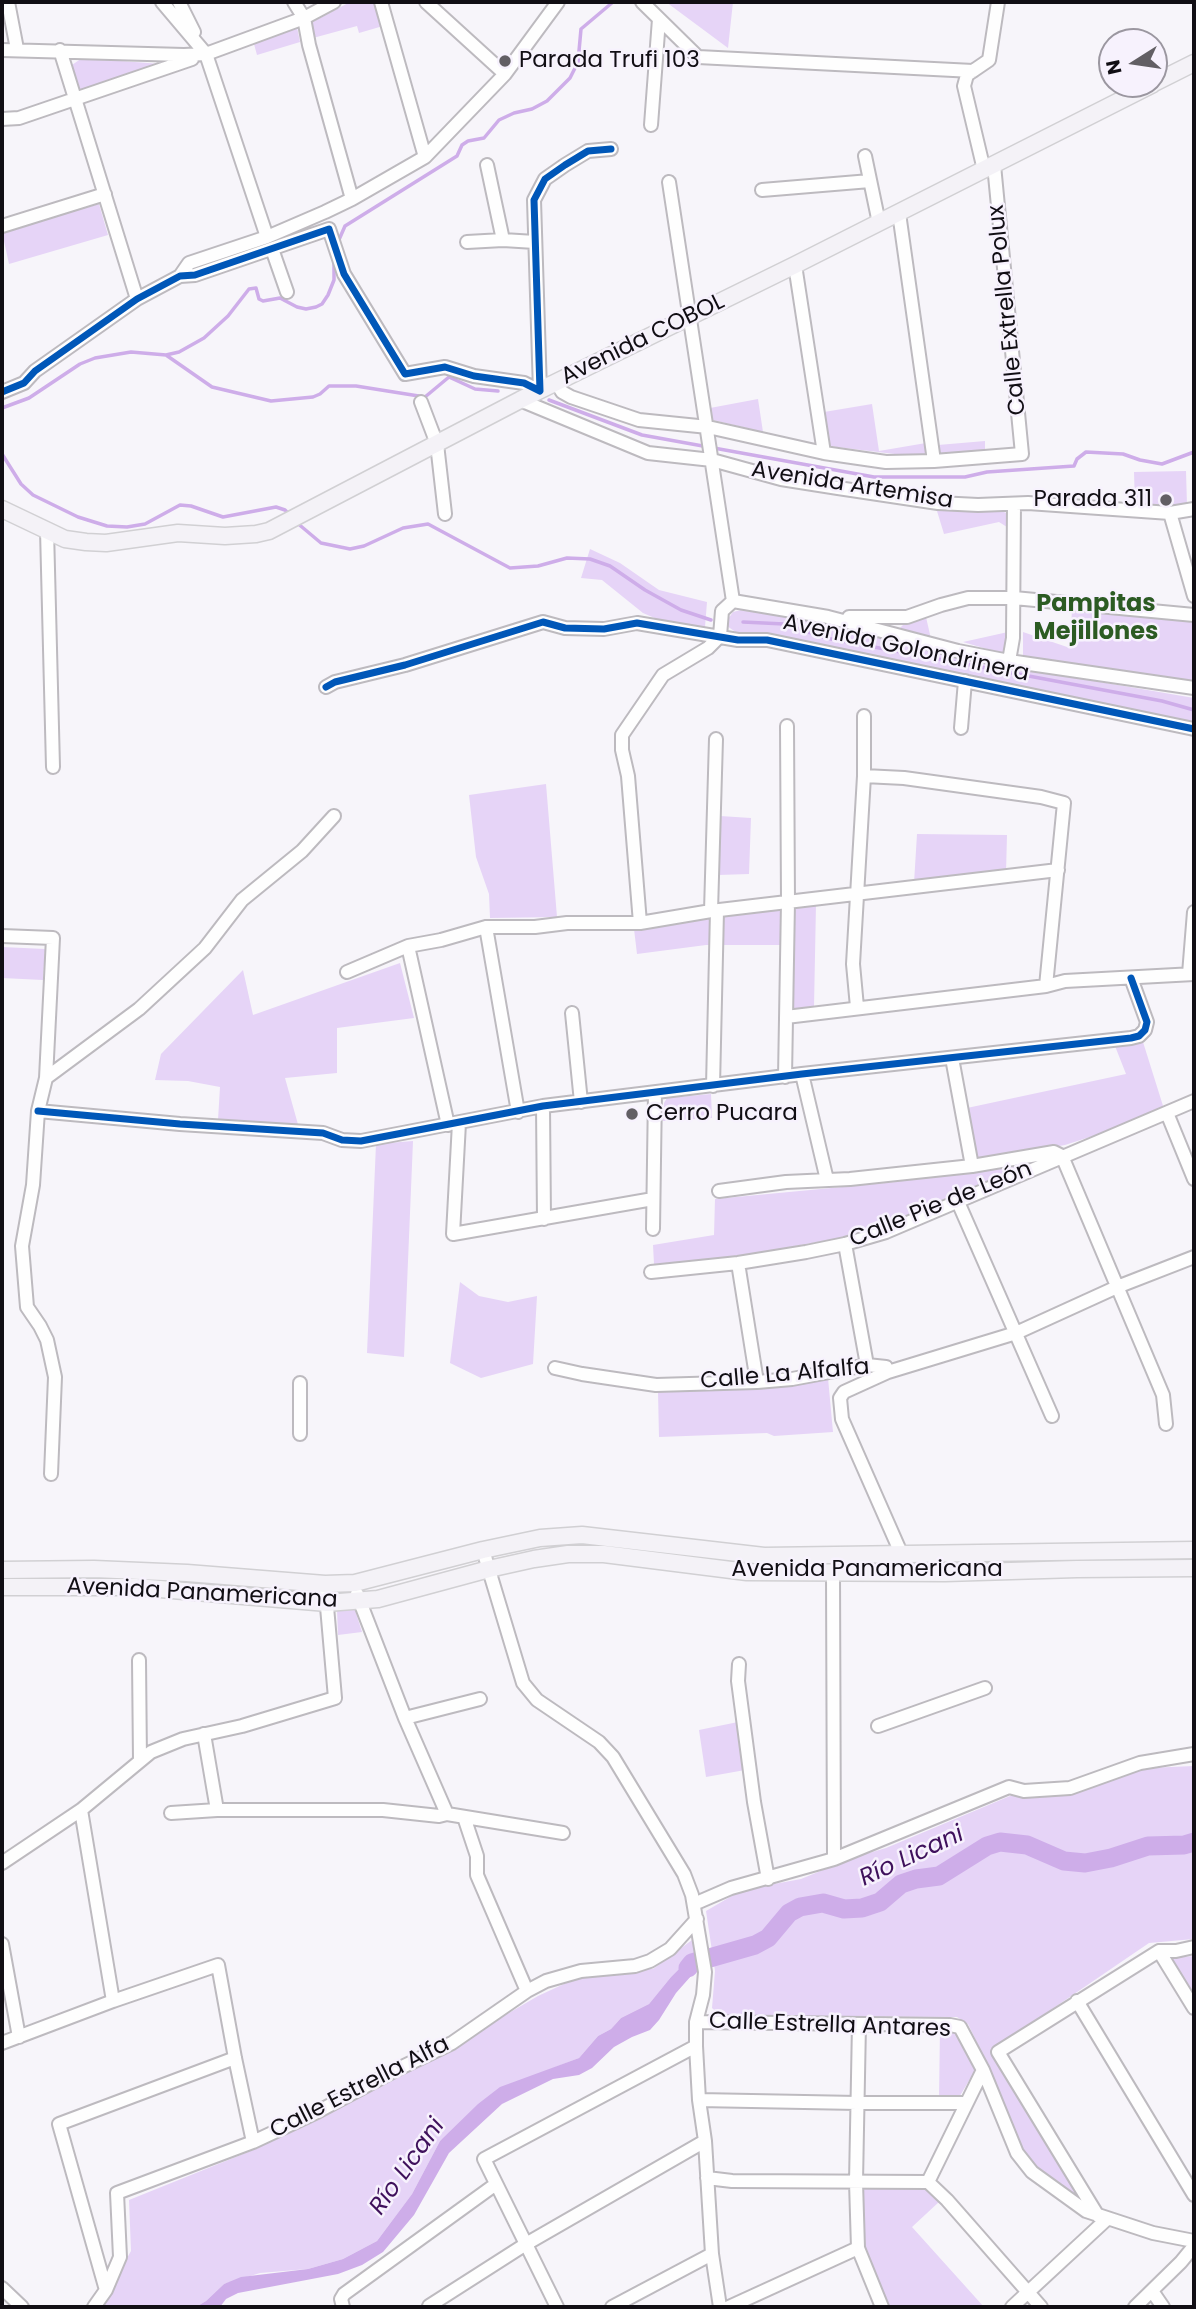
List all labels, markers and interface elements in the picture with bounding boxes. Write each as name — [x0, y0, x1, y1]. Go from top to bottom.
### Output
north arrow — [1098, 28, 1168, 98]
place label: Parada Trufi 103 — [519, 47, 700, 75]
marker: Parada Trufi 103 — [497, 53, 513, 69]
text: N — [1099, 57, 1129, 77]
street label: Calle Extrella Polux — [983, 203, 1033, 417]
street label: Avenida COBOL — [557, 289, 729, 391]
street label: Avenida Artemisa — [749, 456, 955, 516]
place label: Parada 311 — [1034, 486, 1152, 514]
marker: Parada 311 — [1158, 492, 1174, 508]
district label: Pampitas Mejillones — [1034, 591, 1158, 647]
street label: Avenida Golondrinera — [780, 609, 1032, 689]
place label: Cerro Pucara — [646, 1100, 798, 1128]
marker: Cerro Pucara — [624, 1106, 640, 1122]
street label: Calle Pie de León — [846, 1156, 1036, 1254]
street label: Calle La Alfalfa — [699, 1354, 871, 1396]
street label: Avenida Panamericana — [731, 1556, 1003, 1584]
street label: Avenida Panamericana — [66, 1573, 338, 1615]
water label: Río Licani — [855, 1820, 969, 1894]
street label: Calle Estrella Antares — [709, 2008, 951, 2044]
street label: Calle Estrella Alfa — [266, 2031, 454, 2145]
water label: Río Licani — [364, 2113, 452, 2221]

